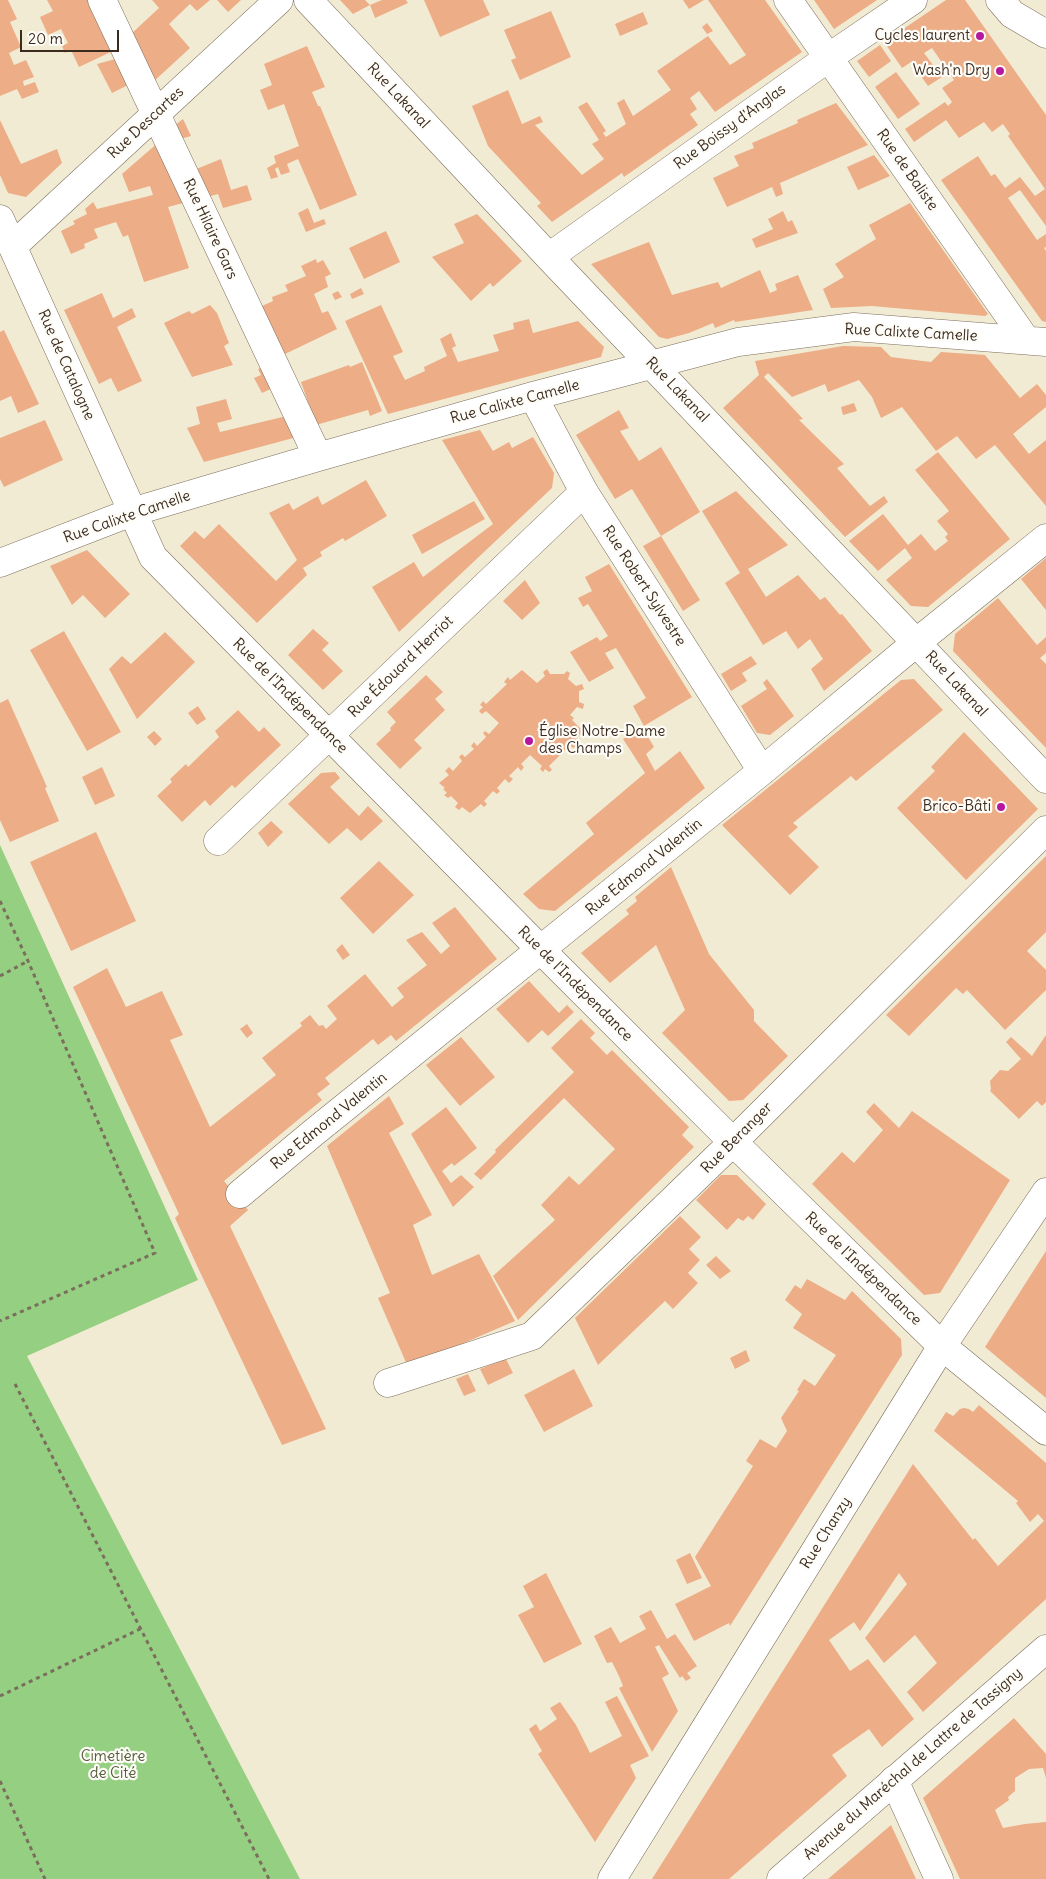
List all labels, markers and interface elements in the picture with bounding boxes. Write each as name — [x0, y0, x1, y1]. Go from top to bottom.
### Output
scale bar — [22, 20, 121, 52]
place label: Cycles laurent — [874, 27, 970, 45]
text: 20 m — [28, 29, 63, 48]
marker: Cycles laurent — [974, 30, 986, 42]
street label: Rue Lakanal — [363, 59, 433, 133]
place label: Wash'n Dry — [913, 62, 990, 80]
marker: Wash'n Dry — [994, 65, 1006, 77]
street label: Rue Boissy d'Anglas — [671, 80, 789, 174]
street label: Rue Descartes — [104, 83, 188, 163]
street label: Rue de Baliste — [872, 126, 942, 214]
street label: Rue Hilaire Gars — [179, 176, 241, 282]
street label: Rue de Catalogne — [34, 307, 98, 423]
street label: Rue Calixte Camelle — [844, 321, 978, 345]
street label: Rue Lakanal — [642, 354, 712, 426]
street label: Rue Calixte Camelle — [448, 376, 582, 428]
street label: Rue Calixte Camelle — [61, 487, 193, 547]
street label: Rue Robert Sylvestre — [598, 522, 690, 650]
street label: Rue Édouard Herriot — [345, 612, 457, 722]
street label: Rue de l'Indépendance — [229, 635, 351, 757]
street label: Rue Lakanal — [921, 647, 991, 721]
place label: Église Notre-Dame des Champs — [539, 723, 665, 758]
marker: Église Notre-Dame des Champs — [523, 735, 535, 747]
place label: Brico-Bâti — [923, 798, 991, 816]
marker: Brico-Bâti — [995, 801, 1007, 813]
street label: Rue Edmond Valentin — [582, 815, 706, 919]
street label: Rue de l'Indépendance — [514, 923, 636, 1045]
street label: Rue Edmond Valentin — [267, 1069, 391, 1173]
street label: Rue Beranger — [698, 1099, 776, 1177]
street label: Rue de l'Indépendance — [801, 1209, 925, 1329]
street label: Rue Chanzy — [797, 1494, 855, 1572]
street label: Avenue du Maréchal de Lattre de Tassigny — [800, 1664, 1026, 1864]
park label: Cimetière de Cité — [81, 1748, 145, 1783]

